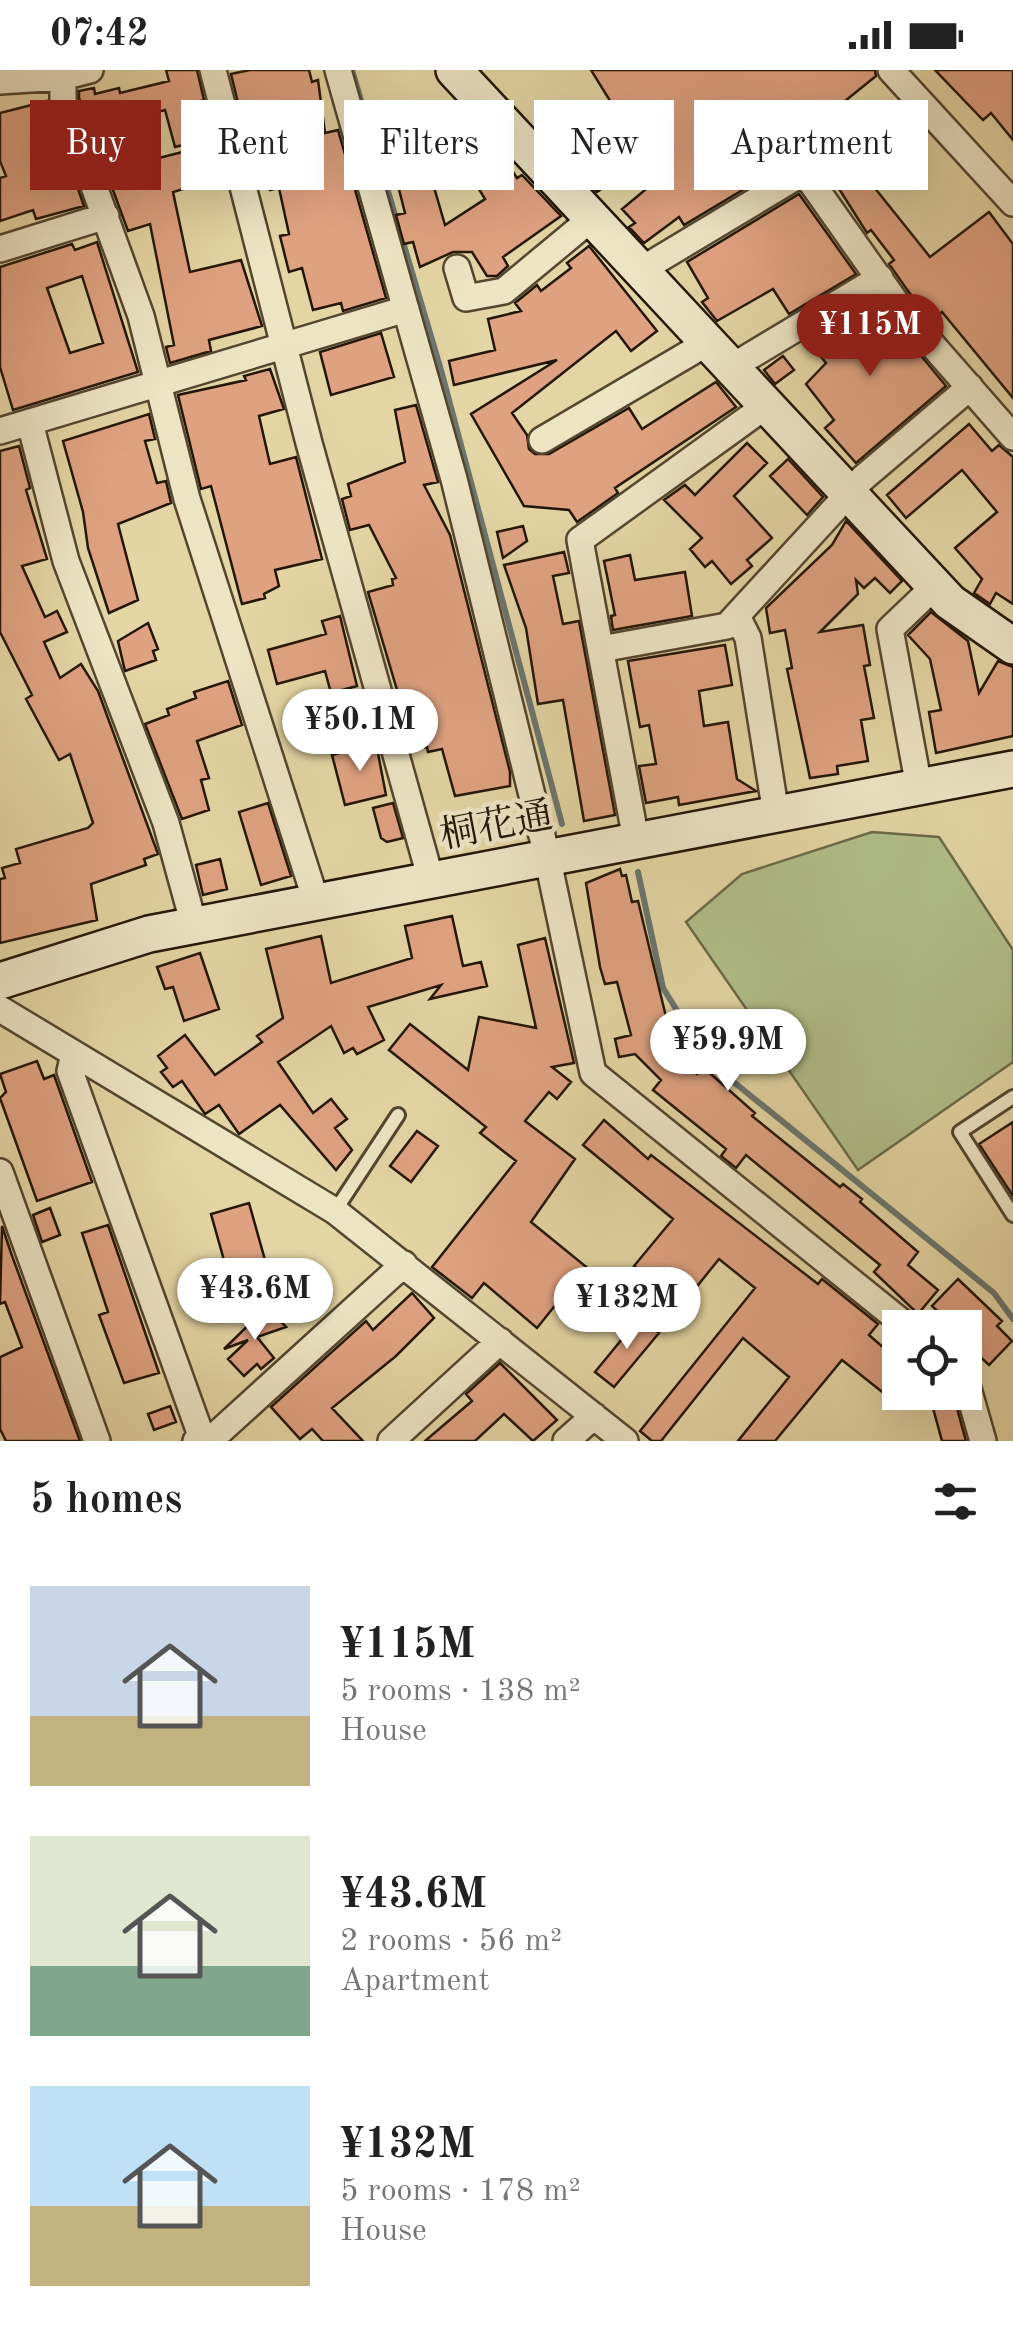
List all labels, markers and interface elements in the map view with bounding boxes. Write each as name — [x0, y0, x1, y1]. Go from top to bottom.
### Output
text: 07:42 — [50, 16, 149, 54]
chip: Buy — [30, 100, 161, 190]
chip: Rent — [181, 100, 324, 190]
chip: Filters — [344, 100, 514, 190]
chip: New — [534, 100, 674, 190]
chip: Apartment — [694, 100, 928, 190]
pin: ¥115M — [800, 294, 940, 379]
text: ¥115M — [819, 310, 921, 342]
pin: ¥50.1M — [279, 689, 441, 774]
text: ¥50.1M — [304, 705, 416, 737]
street label: 桐花通 — [436, 794, 556, 856]
pin: ¥59.9M — [647, 1009, 809, 1094]
text: ¥59.9M — [672, 1025, 784, 1057]
pin: ¥43.6M — [174, 1258, 336, 1343]
pin: ¥132M — [557, 1267, 697, 1352]
text: ¥43.6M — [199, 1274, 311, 1306]
text: ¥132M — [576, 1283, 678, 1315]
map controls — [882, 1310, 982, 1410]
button: locate — [882, 1310, 982, 1410]
icon: filters — [928, 1474, 983, 1529]
text: 5 homes — [30, 1480, 182, 1522]
text: ¥115M — [340, 1625, 475, 1667]
icon: home — [110, 1626, 230, 1746]
text: 5 rooms · 138 m² — [340, 1676, 581, 1708]
text: House — [340, 1716, 427, 1748]
text: ¥43.6M — [340, 1875, 487, 1917]
icon: home — [110, 1876, 230, 1996]
text: 2 rooms · 56 m² — [340, 1926, 562, 1958]
text: Apartment — [340, 1966, 490, 1998]
text: ¥132M — [340, 2125, 475, 2167]
icon: home — [110, 2126, 230, 2246]
text: 5 rooms · 178 m² — [340, 2176, 581, 2208]
text: House — [340, 2216, 427, 2248]

